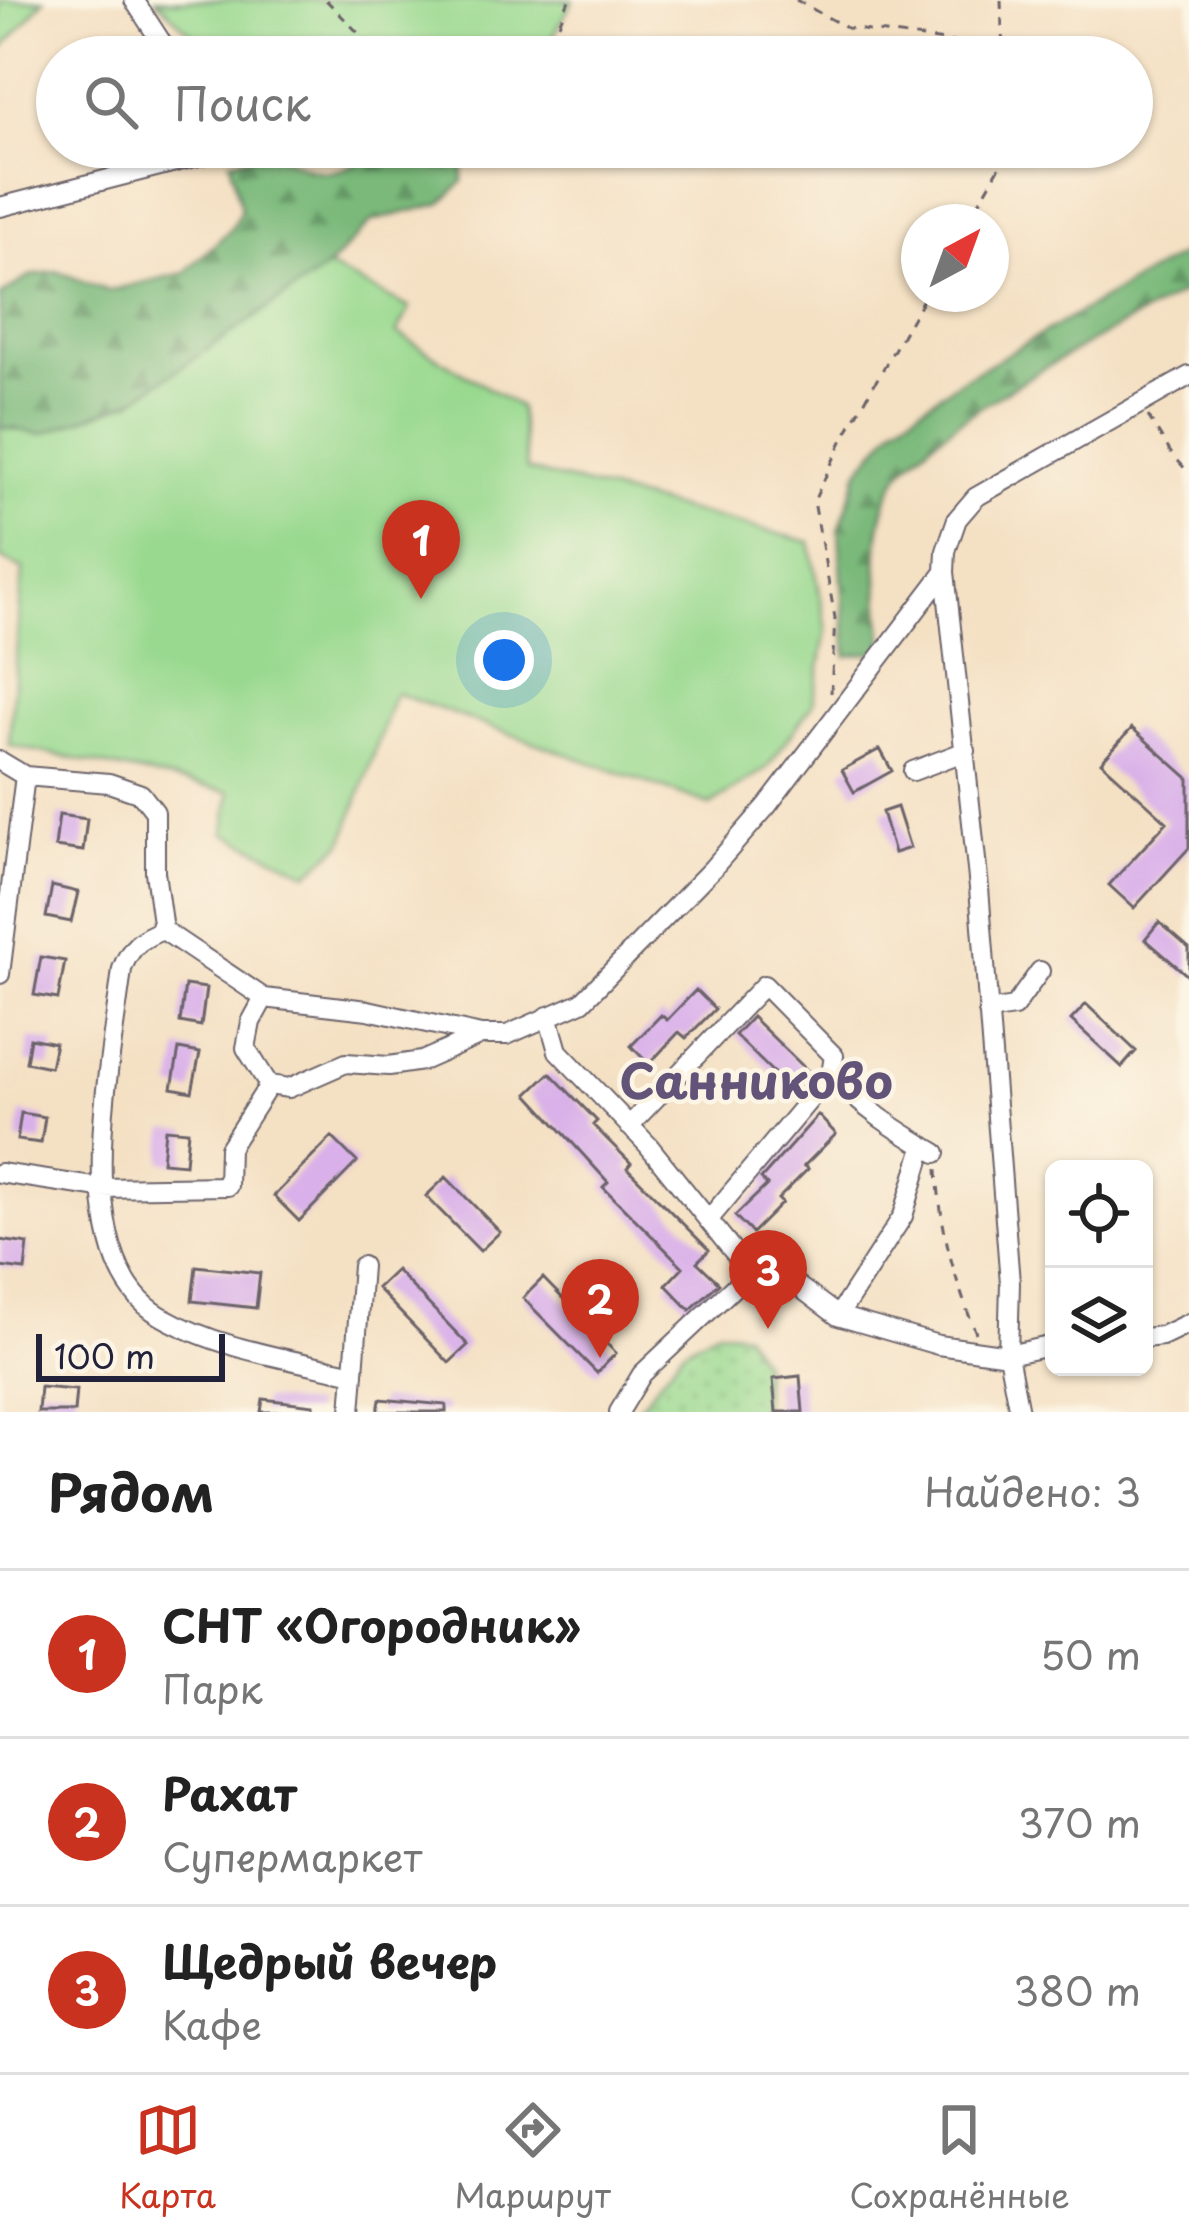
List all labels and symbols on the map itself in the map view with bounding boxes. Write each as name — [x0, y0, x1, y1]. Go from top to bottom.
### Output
north arrow — [901, 204, 1009, 312]
pin: 1 — [382, 500, 460, 599]
your location — [474, 630, 534, 690]
district label: Санниково — [619, 1043, 893, 1115]
pin: 3 — [729, 1230, 807, 1329]
pin: 2 — [561, 1259, 639, 1358]
scale bar — [36, 1328, 225, 1381]

